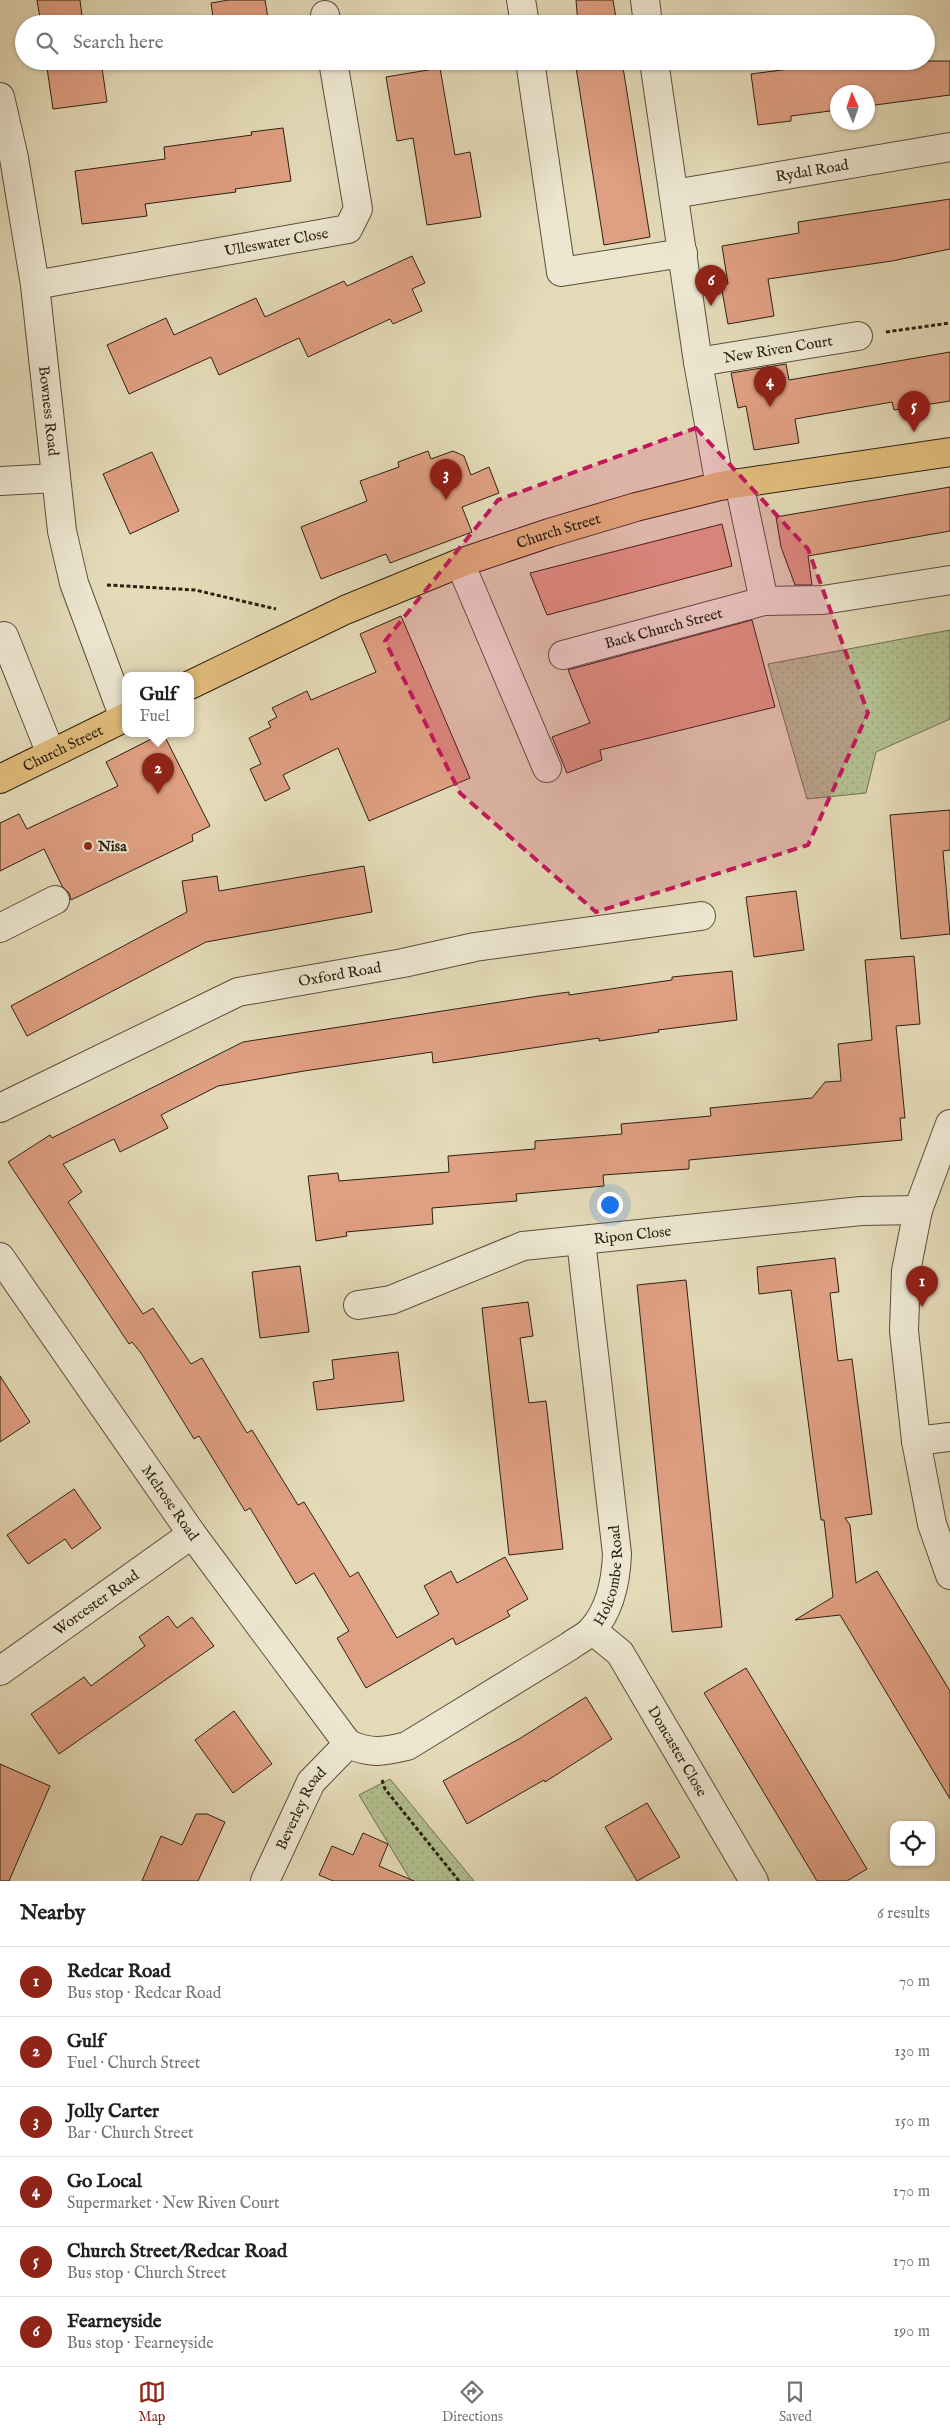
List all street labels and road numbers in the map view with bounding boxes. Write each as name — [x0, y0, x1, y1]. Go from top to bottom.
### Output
street label: Rydal Road — [774, 155, 851, 187]
street label: Ulleswater Close — [223, 224, 330, 261]
street label: New Riven Court — [722, 331, 834, 368]
street label: Bowness Road — [34, 365, 63, 458]
street label: Church Street — [514, 509, 603, 553]
street label: Back Church Street — [603, 604, 725, 653]
street label: Church Street — [20, 721, 106, 776]
street label: Oxford Road — [297, 958, 384, 991]
street label: Ripon Close — [593, 1222, 672, 1249]
street label: Melrose Road — [137, 1461, 203, 1546]
street label: Holcombe Road — [589, 1523, 628, 1629]
street label: Worcester Road — [50, 1565, 144, 1640]
street label: Doncaster Close — [643, 1702, 711, 1800]
street label: Beverley Road — [272, 1762, 331, 1853]

